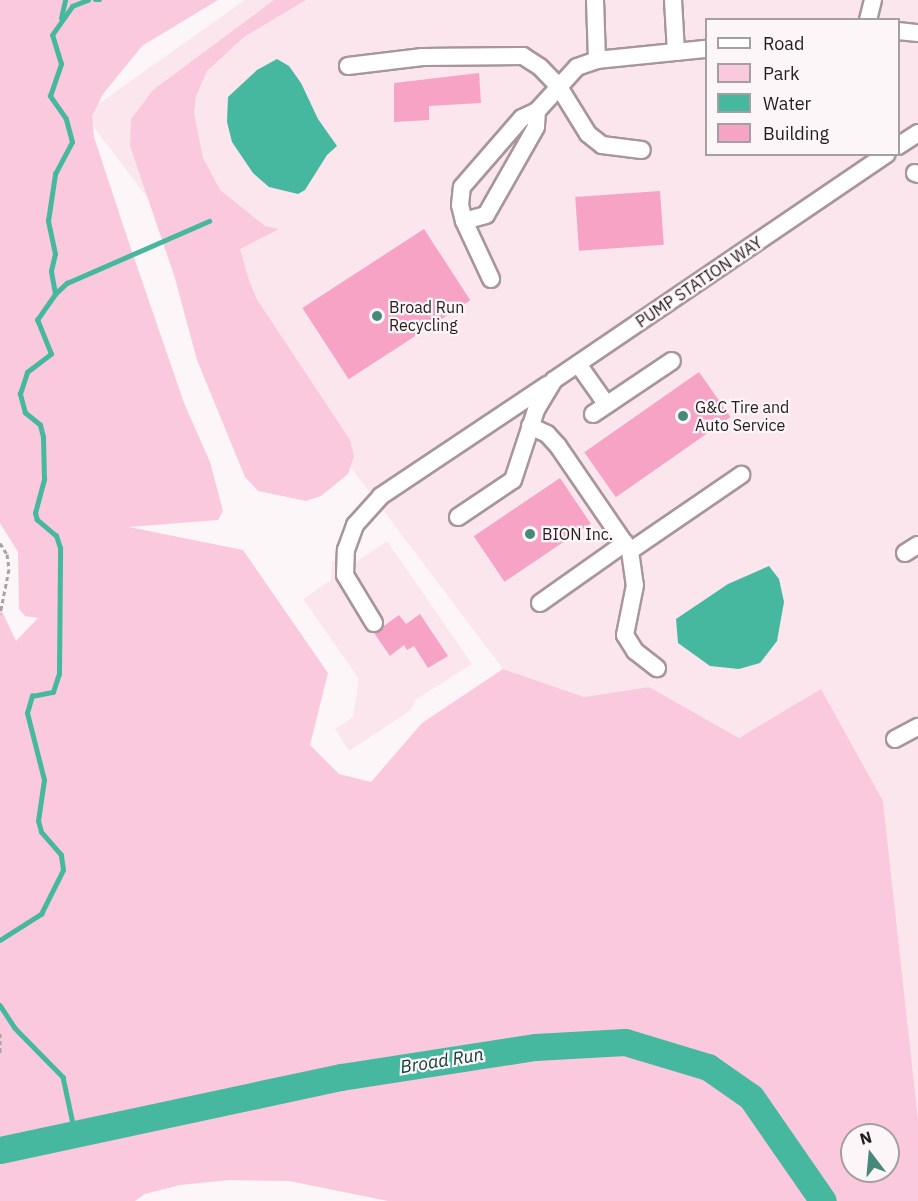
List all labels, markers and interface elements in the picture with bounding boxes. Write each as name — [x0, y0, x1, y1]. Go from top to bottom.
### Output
legend — [705, 18, 900, 156]
text: Road — [763, 32, 804, 55]
text: Park — [763, 62, 799, 85]
text: Water — [763, 92, 811, 115]
text: Building — [763, 122, 829, 145]
street label: PUMP STATION WAY — [632, 233, 766, 331]
place label: Broad Run Recycling — [389, 297, 464, 335]
marker: Broad Run Recycling — [370, 309, 384, 323]
place label: G&C Tire and Auto Service — [695, 397, 789, 435]
marker: G&C Tire and Auto Service — [676, 409, 690, 423]
place label: BION Inc. — [542, 524, 613, 544]
marker: BION Inc. — [523, 527, 537, 541]
water label: Broad Run — [399, 1044, 485, 1078]
north arrow — [840, 1123, 900, 1183]
text: N — [857, 1126, 874, 1149]

